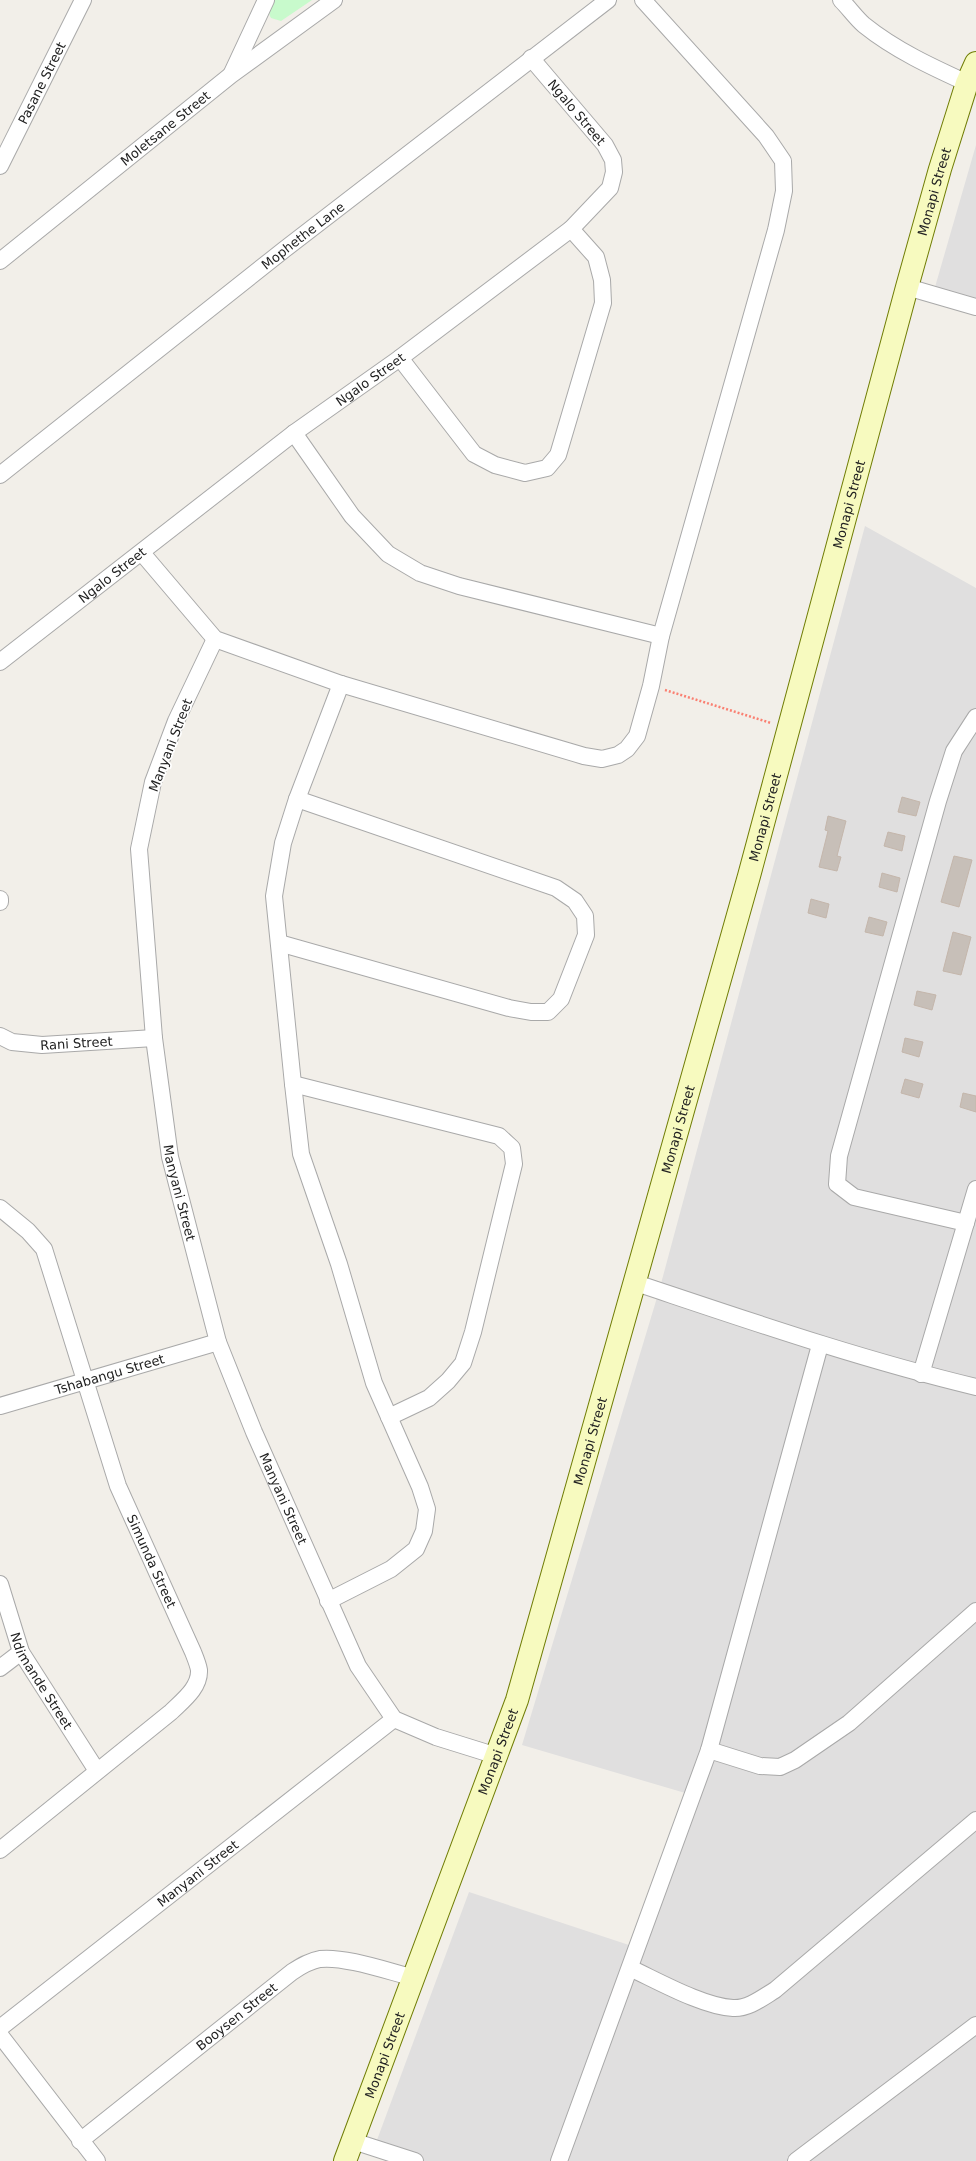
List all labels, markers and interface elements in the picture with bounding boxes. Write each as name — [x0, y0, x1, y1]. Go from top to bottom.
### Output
street label: Pasane Street — [15, 39, 69, 127]
street label: Ngalo Street — [545, 76, 608, 148]
street label: Moletsane Street — [118, 88, 213, 169]
street label: Monapi Street — [915, 146, 954, 238]
street label: Mophethe Lane — [259, 199, 347, 273]
street label: Ngalo Street — [333, 350, 408, 409]
street label: Monapi Street — [830, 458, 868, 550]
street label: Ngalo Street — [76, 544, 149, 606]
street label: Manyani Street — [146, 696, 195, 794]
street label: Monapi Street — [746, 771, 784, 863]
street label: Rani Street — [40, 1034, 113, 1053]
street label: Monapi Street — [659, 1084, 698, 1175]
street label: Manyani Street — [160, 1144, 198, 1242]
street label: Tshabangu Street — [52, 1351, 166, 1398]
street label: Monapi Street — [571, 1395, 610, 1487]
street label: Manyani Street — [256, 1451, 310, 1547]
street label: Simunda Street — [124, 1512, 179, 1610]
street label: Ndimande Street — [7, 1630, 75, 1732]
street label: Monapi Street — [475, 1707, 521, 1797]
street label: Manyani Street — [154, 1837, 241, 1910]
street label: Booysen Street — [193, 1980, 280, 2054]
street label: Monapi Street — [362, 2010, 408, 2101]

